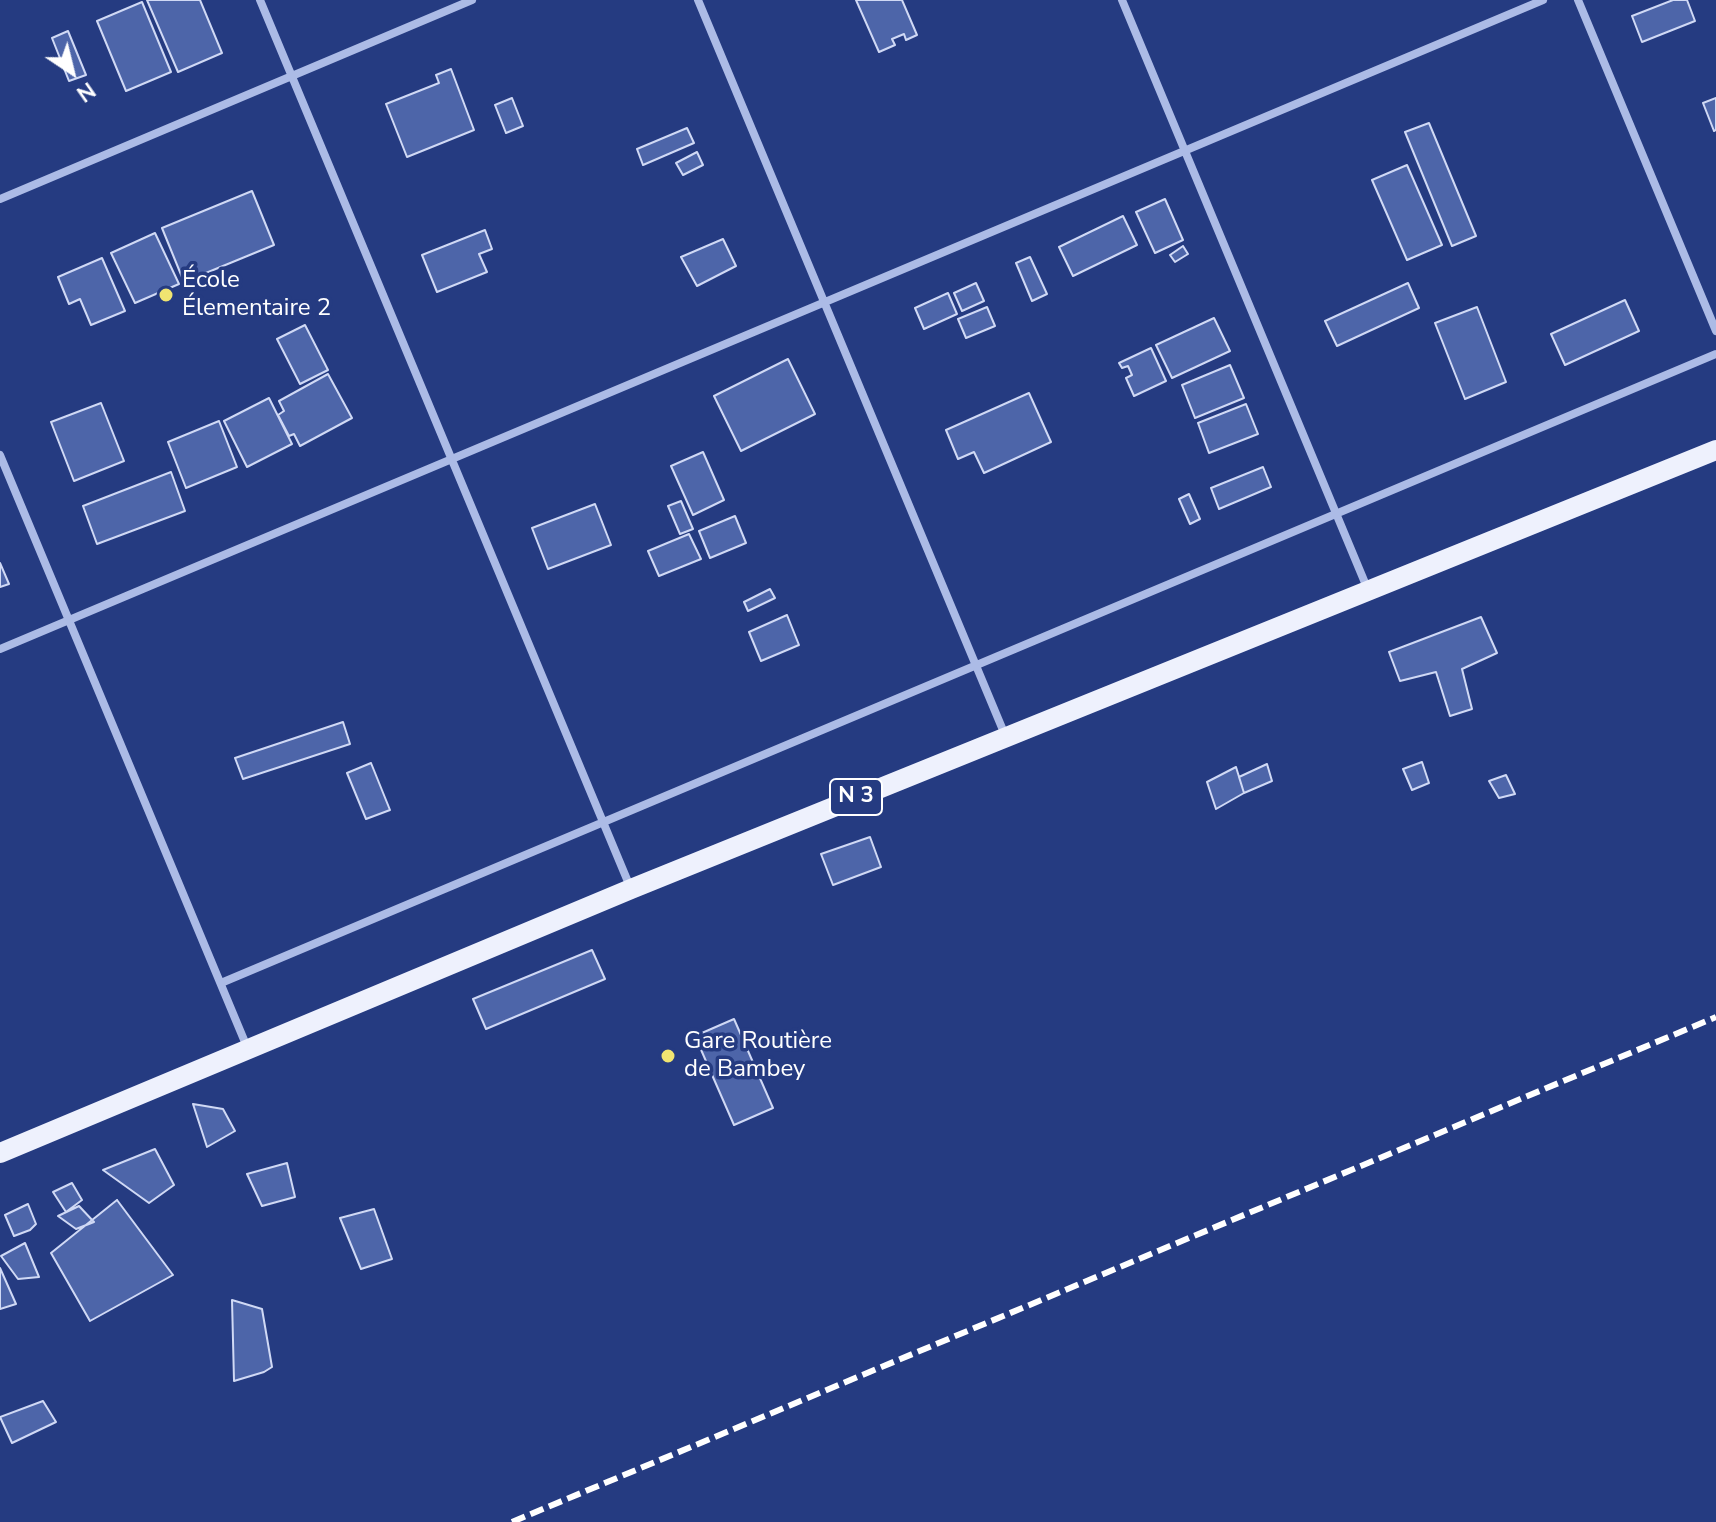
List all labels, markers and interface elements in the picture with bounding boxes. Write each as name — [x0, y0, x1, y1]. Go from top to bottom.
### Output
north arrow — [32, 32, 112, 112]
text: N — [70, 75, 101, 109]
place label: École Élementaire 2 — [182, 267, 331, 323]
marker: École Élementaire 2 — [157, 286, 175, 304]
road number: N 3 — [830, 779, 882, 815]
place label: Gare Routière de Bambey — [684, 1028, 832, 1084]
marker: Gare Routière de Bambey — [659, 1047, 677, 1065]

